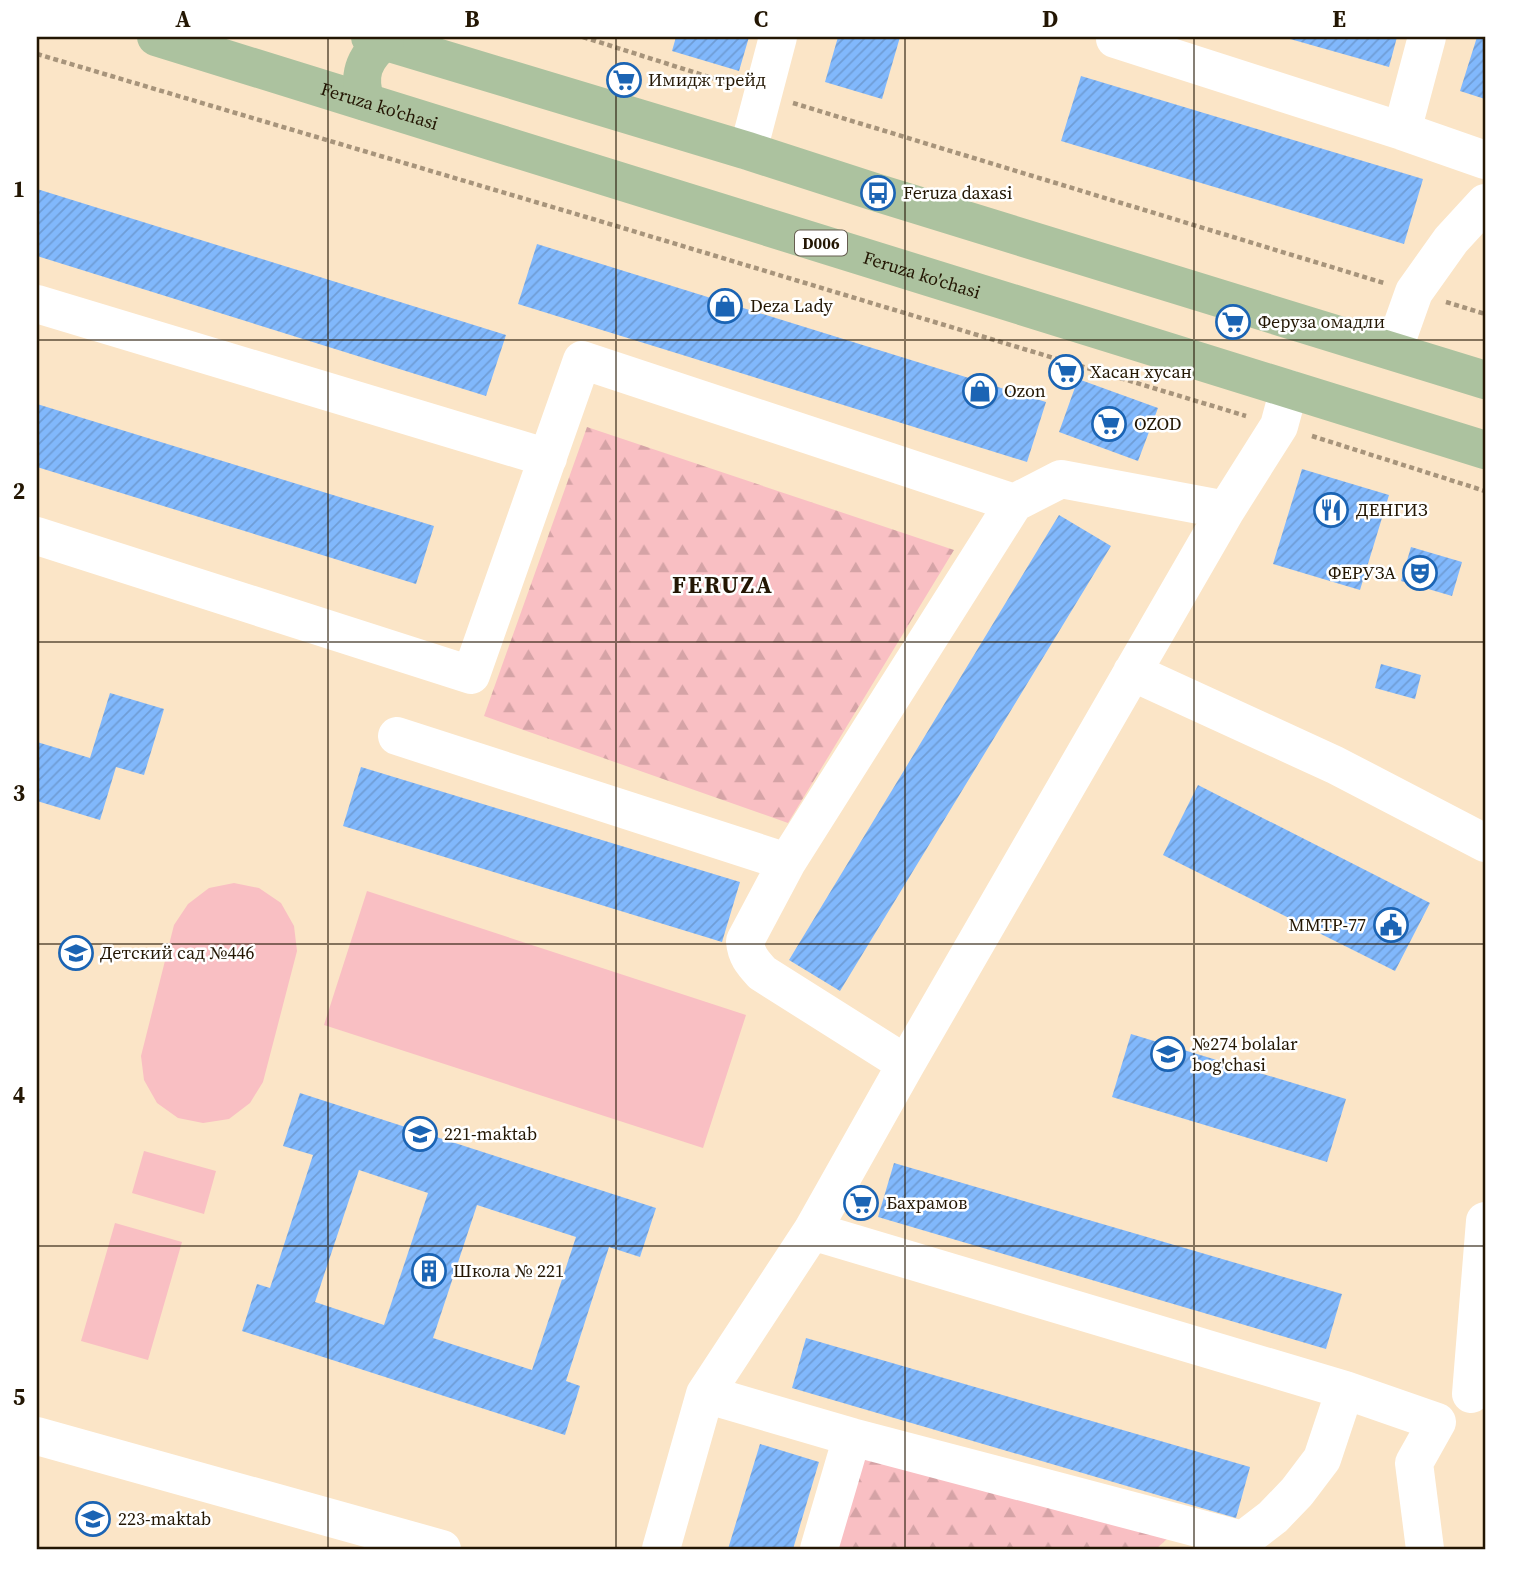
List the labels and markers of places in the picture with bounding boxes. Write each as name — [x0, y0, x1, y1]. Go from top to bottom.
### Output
supermarket icon: Имидж трейд — [605, 61, 643, 99]
place label: Имидж трейд — [648, 67, 766, 92]
bus stop icon: Feruza daxasi — [859, 174, 897, 212]
place label: Feruza daxasi — [903, 180, 1012, 205]
shop icon: Deza Lady — [706, 287, 744, 325]
place label: Deza Lady — [750, 293, 833, 318]
supermarket icon: Феруза омадли — [1214, 303, 1252, 341]
place label: Феруза омадли — [1258, 309, 1385, 334]
supermarket icon: Хасан хусан — [1047, 353, 1085, 391]
place label: Хасан хусан — [1090, 359, 1192, 384]
shop icon: Ozon — [961, 372, 999, 410]
place label: Ozon — [1004, 378, 1046, 403]
supermarket icon: OZOD — [1090, 405, 1128, 443]
place label: OZOD — [1134, 411, 1182, 436]
restaurant icon: ДЕНГИЗ — [1312, 491, 1350, 529]
place label: ДЕНГИЗ — [1356, 497, 1428, 522]
theatre icon: ФЕРУЗА — [1401, 554, 1439, 592]
place label: ФЕРУЗА — [1328, 560, 1396, 585]
public building icon: MMTP-77 — [1372, 906, 1410, 944]
place label: MMTP-77 — [1288, 912, 1366, 937]
school or university icon: Детский сад №446 — [57, 934, 95, 972]
place label: Детский сад №446 — [100, 940, 255, 965]
place label: №274 bolalar bog'chasi — [1192, 1031, 1298, 1077]
school or university icon: №274 bolalar bog'chasi — [1149, 1035, 1187, 1073]
school or university icon: 221-maktab — [401, 1115, 439, 1153]
place label: 221-maktab — [444, 1121, 537, 1146]
supermarket icon: Бахрамов — [842, 1184, 880, 1222]
place label: Бахрамов — [886, 1190, 967, 1215]
building icon: Школа № 221 — [410, 1252, 448, 1290]
place label: Школа № 221 — [453, 1258, 564, 1283]
school or university icon: 223-maktab — [74, 1500, 112, 1538]
place label: 223-maktab — [118, 1506, 211, 1531]

